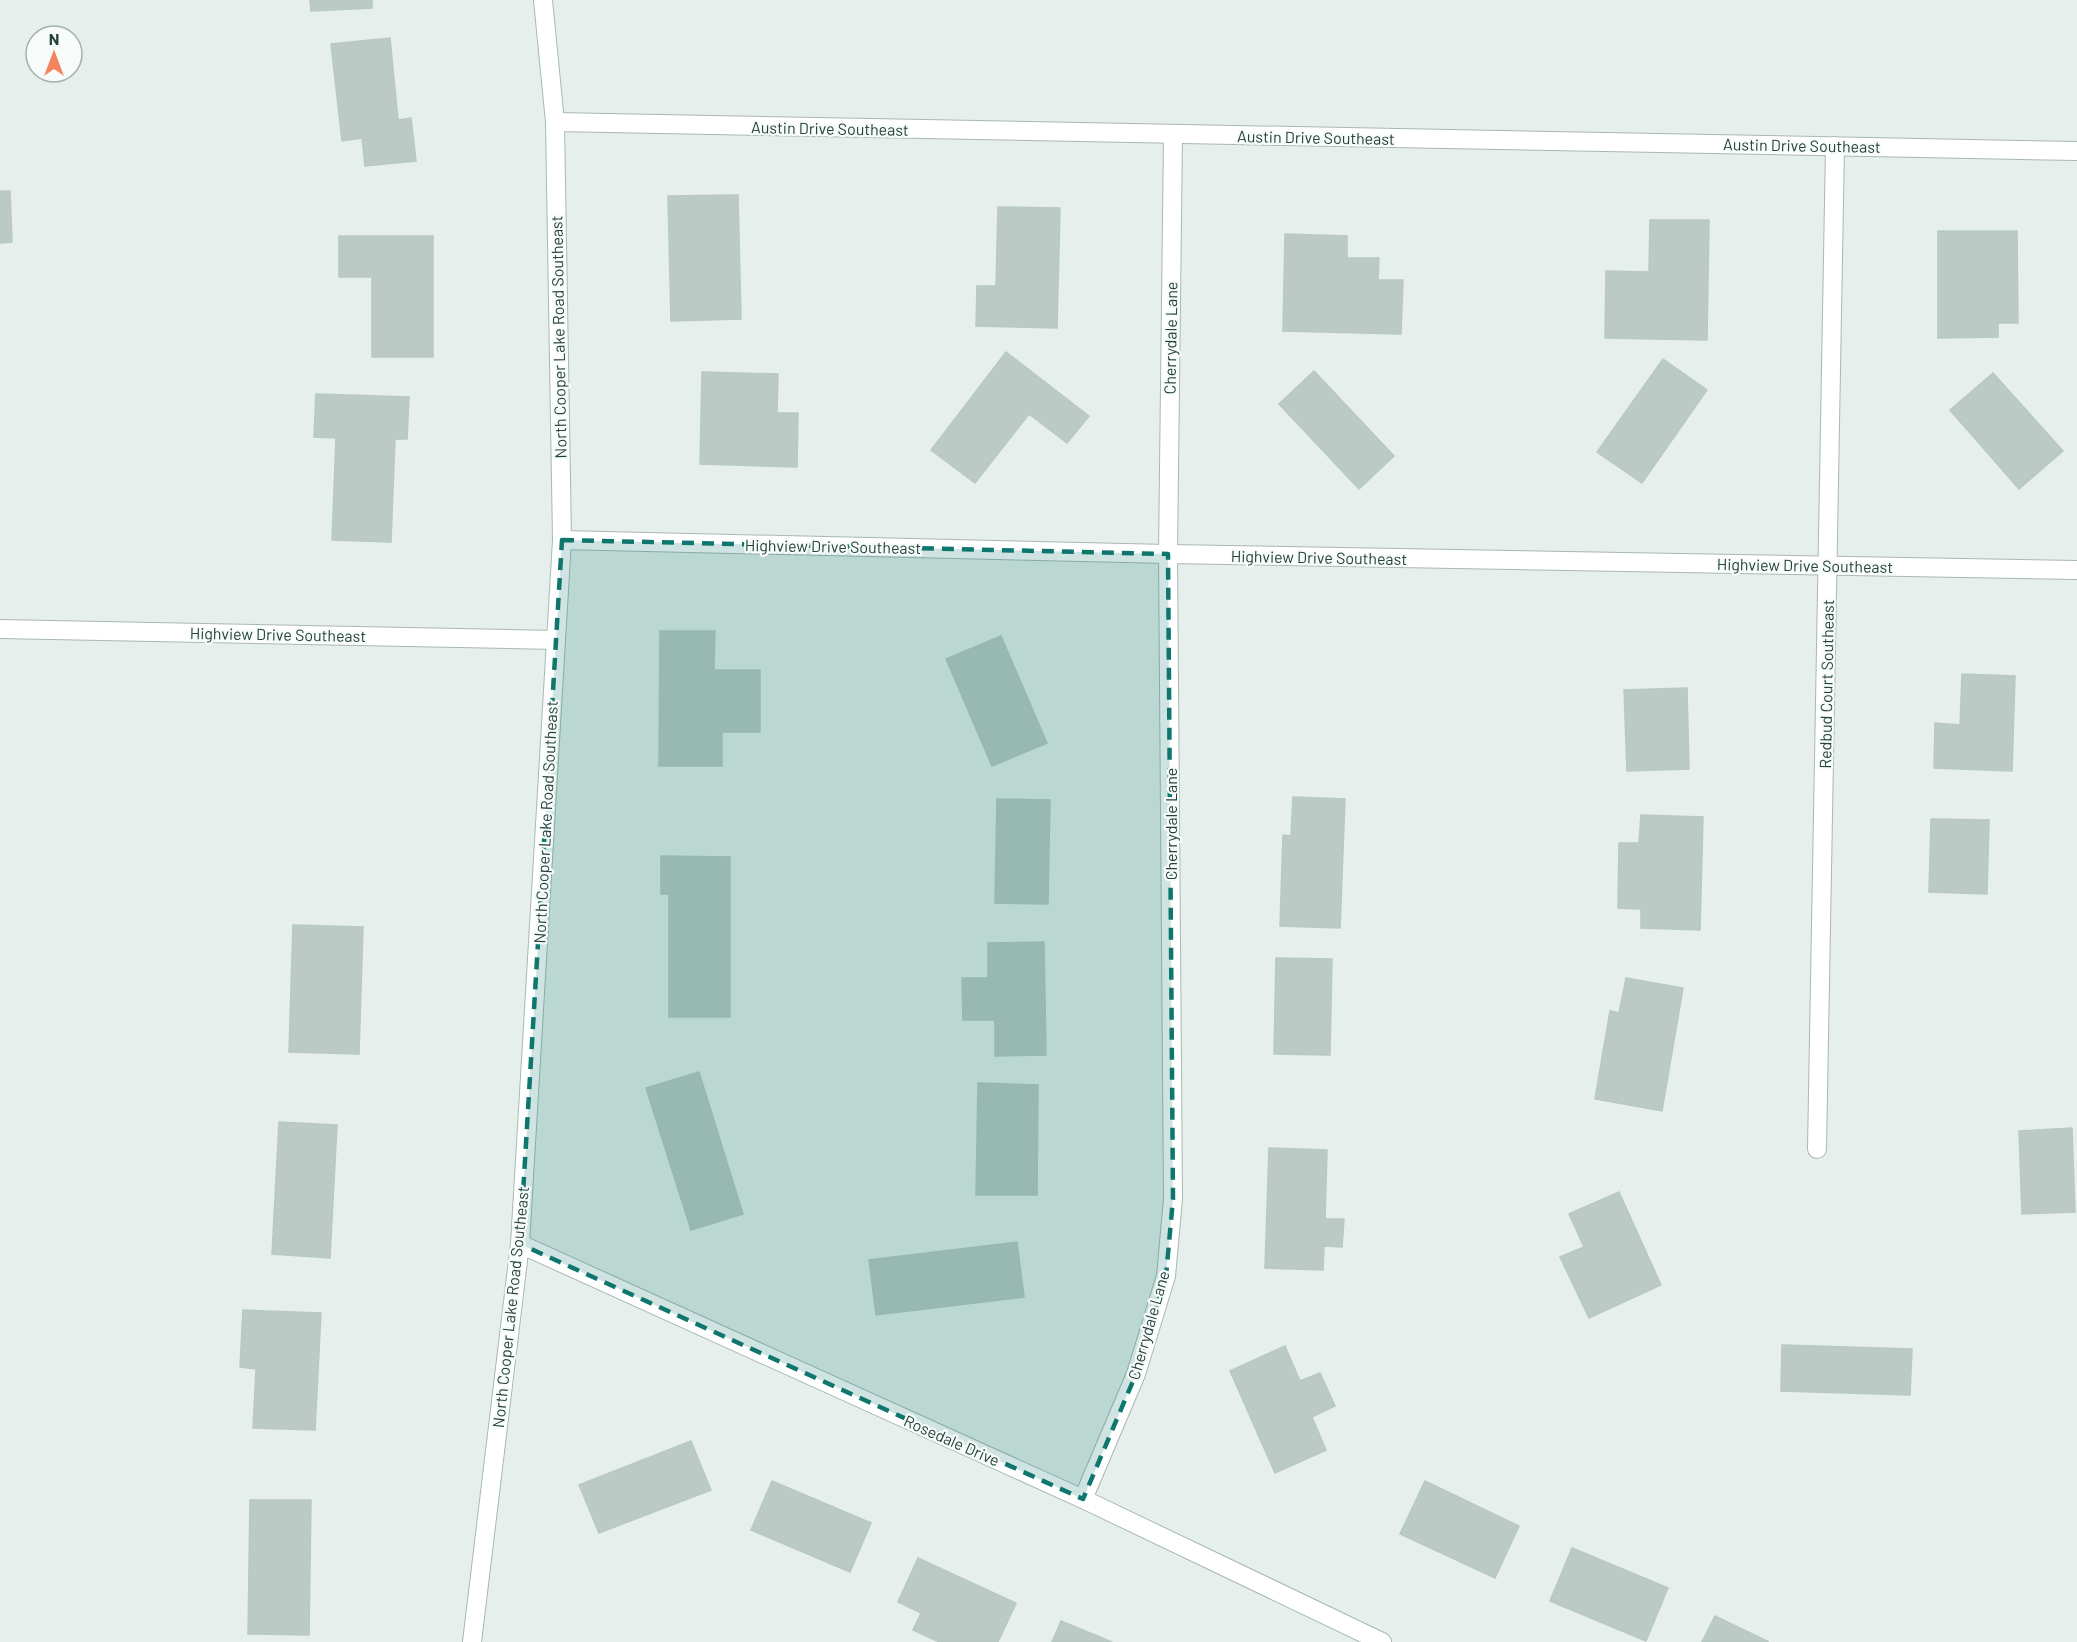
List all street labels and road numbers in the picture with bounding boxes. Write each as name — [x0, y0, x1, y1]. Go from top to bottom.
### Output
street label: Austin Drive Southeast — [751, 117, 909, 139]
street label: Austin Drive Southeast — [1237, 126, 1395, 148]
street label: Austin Drive Southeast — [1723, 134, 1881, 156]
street label: North Cooper Lake Road Southeast — [546, 215, 570, 459]
street label: Cherrydale Lane — [1160, 282, 1180, 394]
street label: Highview Drive Southeast — [745, 535, 921, 557]
street label: Highview Drive Southeast — [1231, 546, 1407, 568]
street label: Highview Drive Southeast — [1717, 554, 1893, 576]
street label: Redbud Court Southeast — [1815, 599, 1837, 769]
street label: Highview Drive Southeast — [190, 623, 366, 645]
street label: North Cooper Lake Road Southeast — [529, 700, 561, 944]
street label: Cherrydale Lane — [1161, 768, 1180, 880]
street label: North Cooper Lake Road Southeast — [488, 1185, 532, 1429]
street label: Cherrydale Lane — [1123, 1268, 1173, 1382]
street label: Rosedale Drive — [901, 1410, 1003, 1470]

